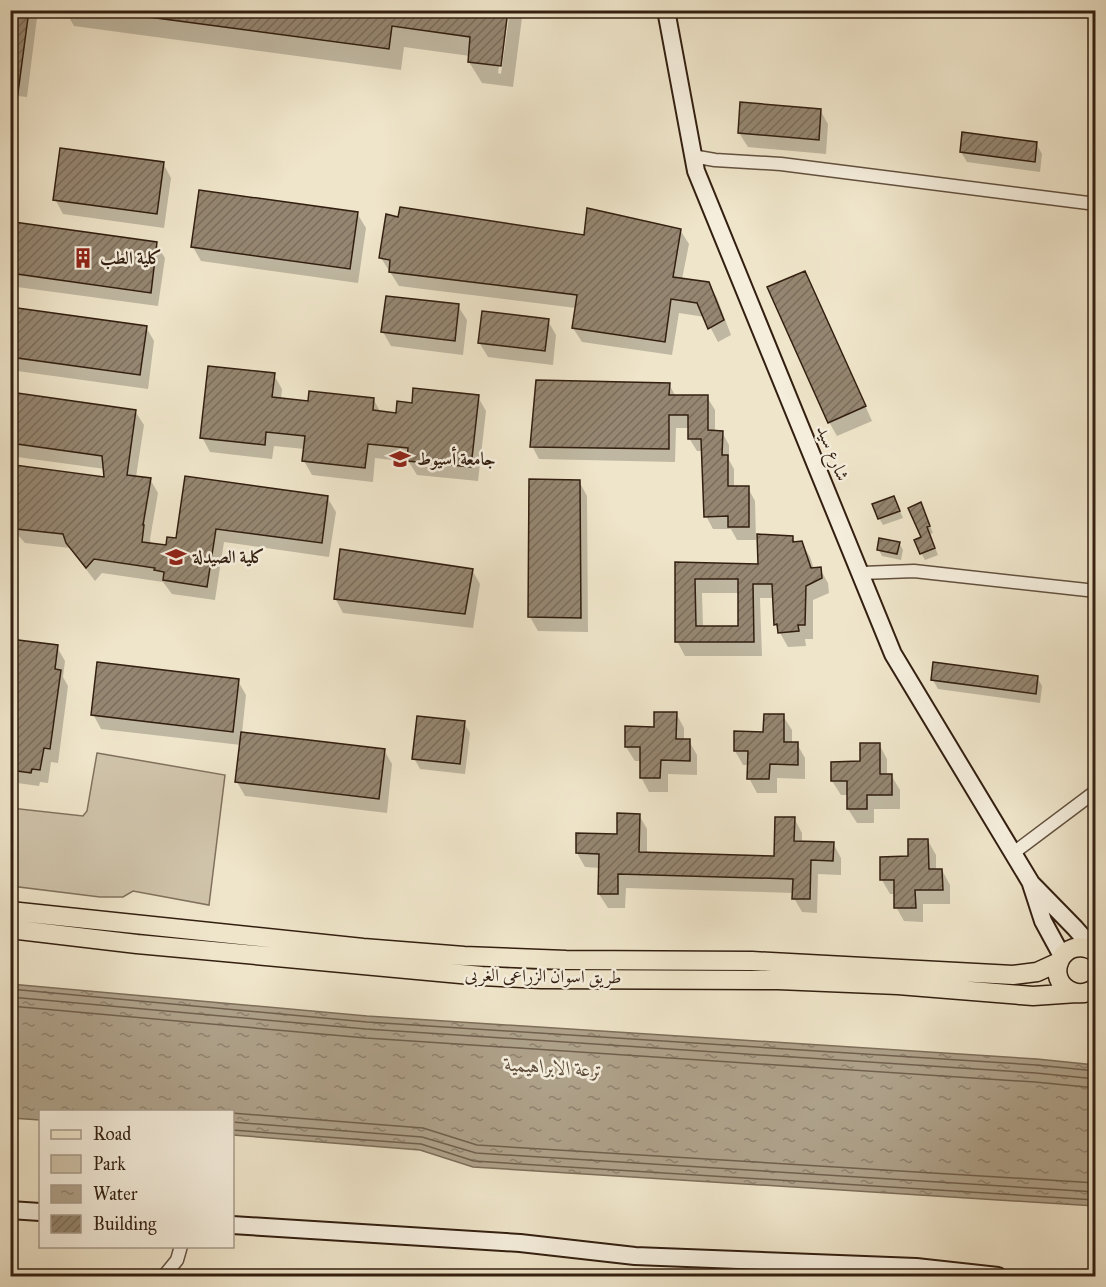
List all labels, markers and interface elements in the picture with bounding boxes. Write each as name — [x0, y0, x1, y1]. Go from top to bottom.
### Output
building icon: كلية الطب — [71, 246, 95, 270]
place label: كلية الطب — [100, 247, 162, 270]
street label: شارع سيد — [808, 422, 854, 486]
place label: جامعة أسيوط — [417, 446, 496, 470]
school or university icon: جامعة أسيوط — [388, 447, 412, 471]
school or university icon: كلية الصيدلة — [164, 545, 188, 569]
place label: كلية الصيدلة — [192, 546, 265, 568]
street label: طريق اسوان الزراعى الغربى — [464, 964, 622, 990]
water label: ترعة الابراهيمية — [502, 1051, 604, 1082]
legend — [39, 1110, 234, 1248]
text: Road — [93, 1123, 131, 1145]
text: Park — [93, 1153, 126, 1175]
text: Water — [93, 1183, 138, 1205]
text: Building — [93, 1213, 157, 1236]

